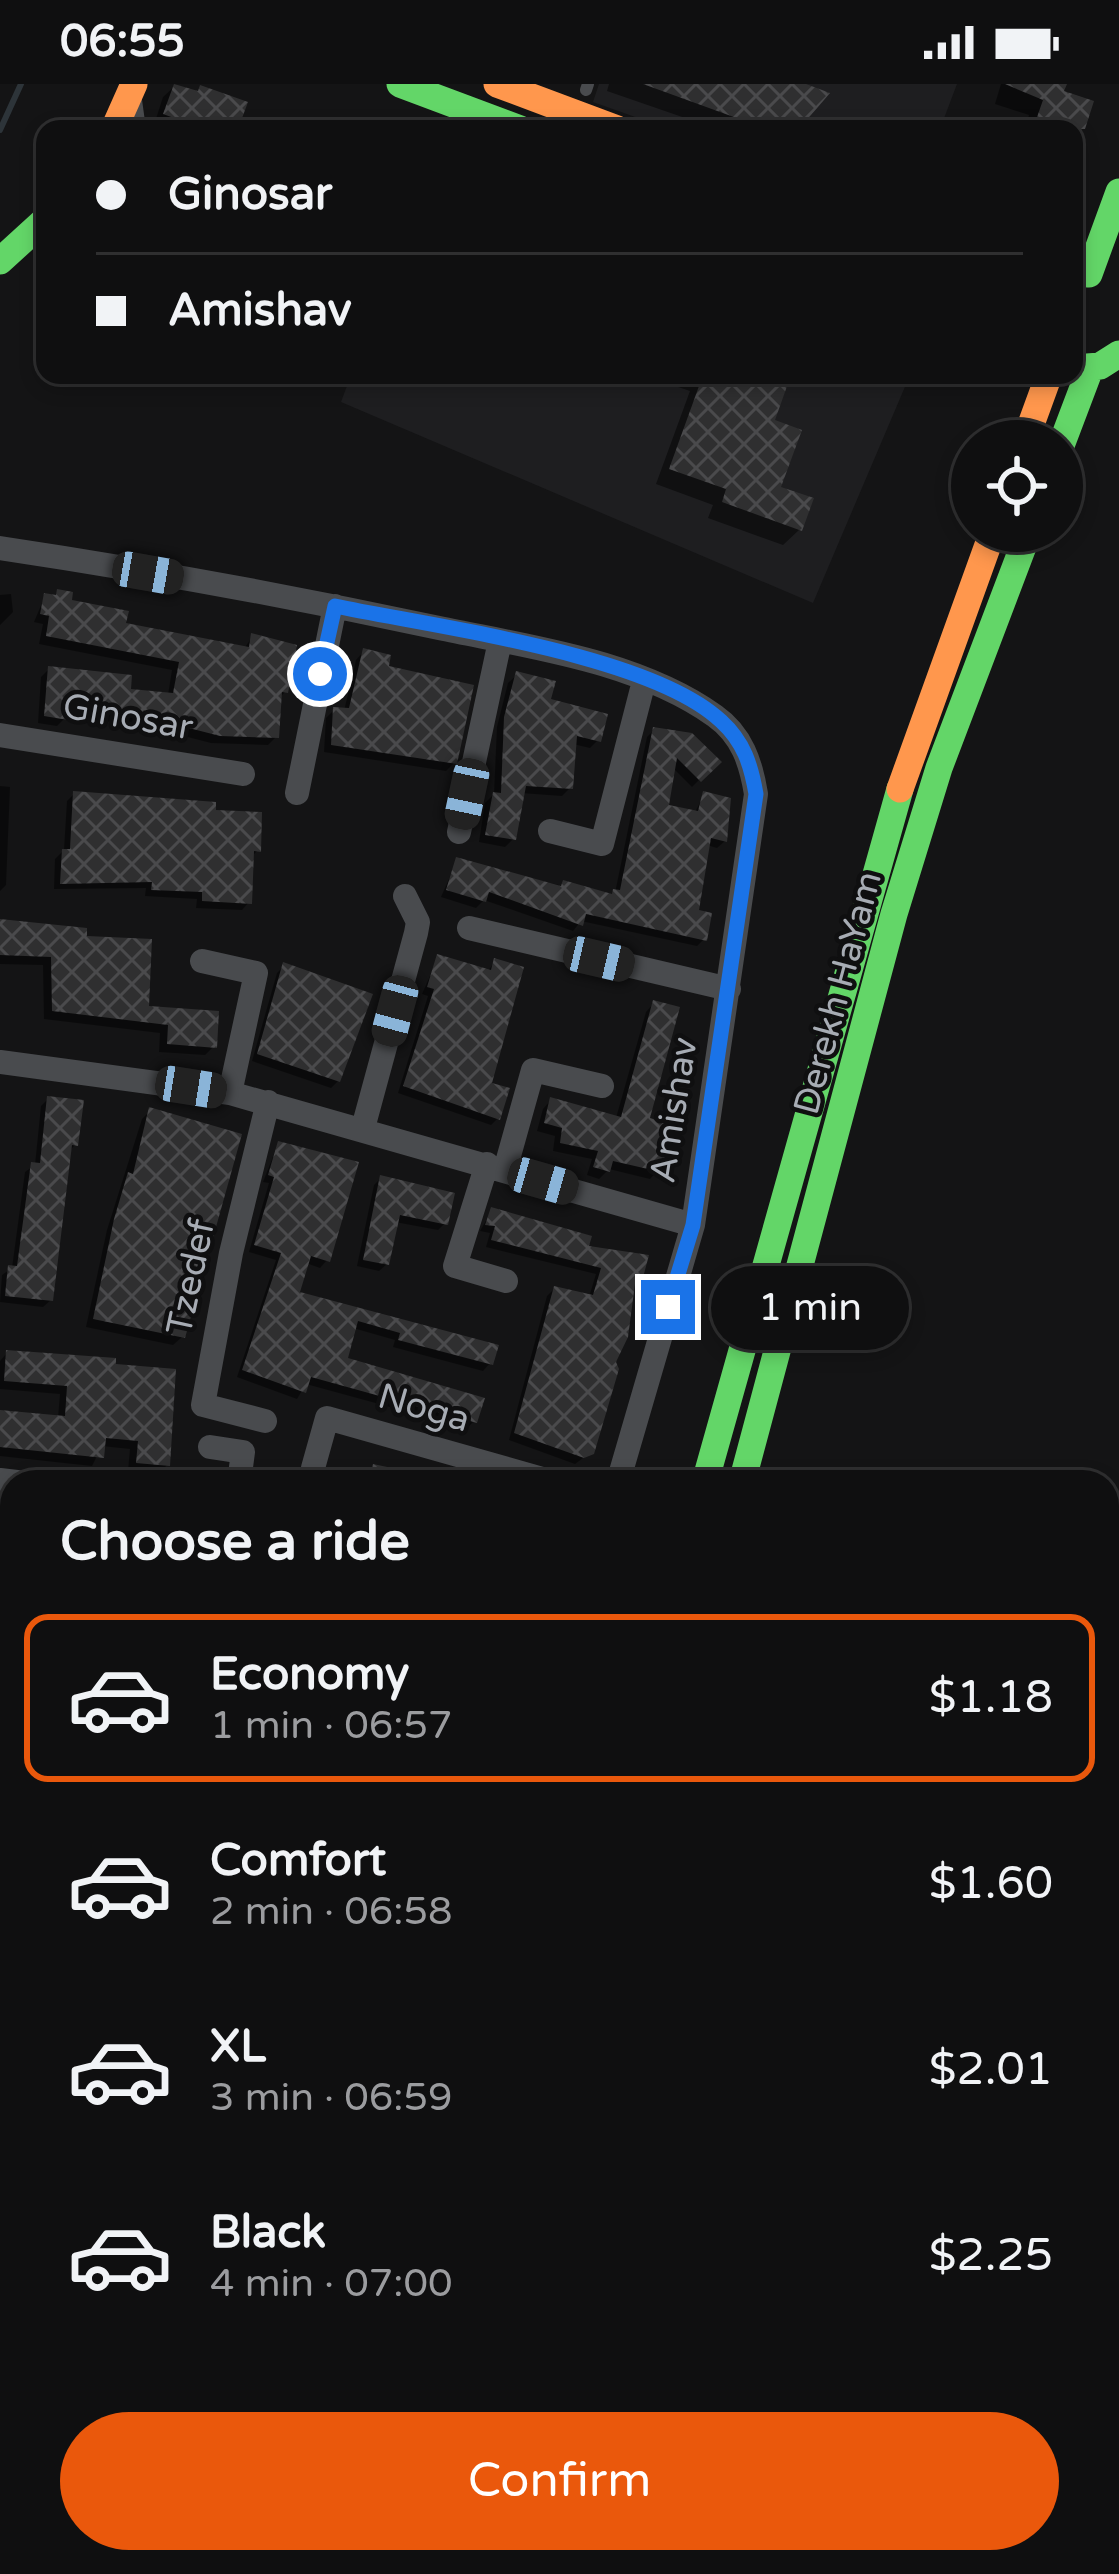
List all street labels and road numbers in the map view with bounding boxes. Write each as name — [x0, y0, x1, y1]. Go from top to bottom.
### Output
street label: Ginosar — [60, 684, 197, 750]
street label: Derekh HaYam — [785, 867, 891, 1119]
street label: Amishav — [641, 1034, 707, 1186]
street label: Tzedef — [158, 1215, 224, 1339]
street label: Noga — [373, 1374, 475, 1442]

